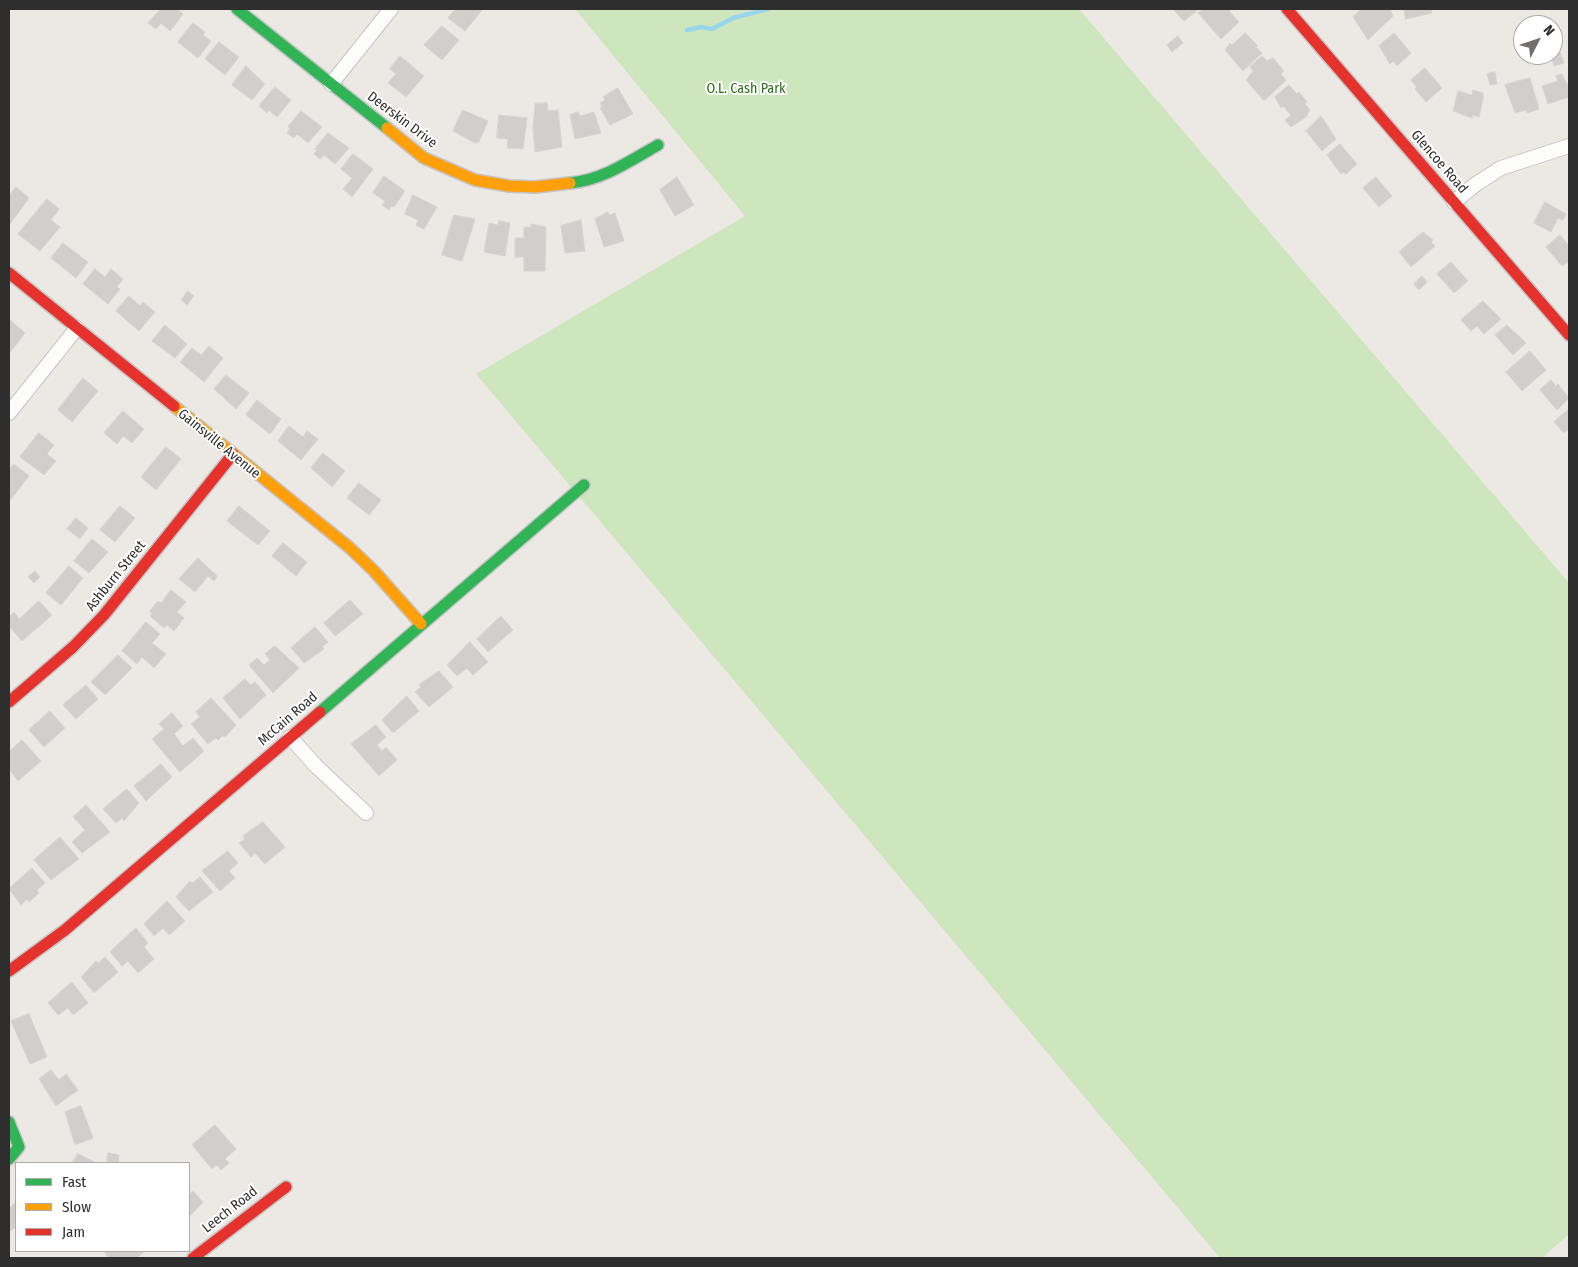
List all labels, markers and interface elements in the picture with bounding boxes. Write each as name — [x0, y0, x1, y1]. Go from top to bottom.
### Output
north arrow — [1513, 15, 1563, 65]
text: N — [1540, 22, 1558, 39]
park label: O.L. Cash Park — [706, 81, 786, 97]
street label: Deerskin Drive — [364, 88, 440, 152]
street label: Glencoe Road — [1407, 127, 1471, 197]
street label: Gainsville Avenue — [174, 406, 264, 482]
street label: Ashburn Street — [83, 538, 149, 614]
street label: McCain Road — [255, 689, 321, 749]
legend — [15, 1162, 190, 1252]
text: Fast — [62, 1173, 86, 1191]
street label: Leech Road — [199, 1183, 261, 1237]
text: Slow — [62, 1198, 91, 1216]
text: Jam — [62, 1223, 85, 1241]

